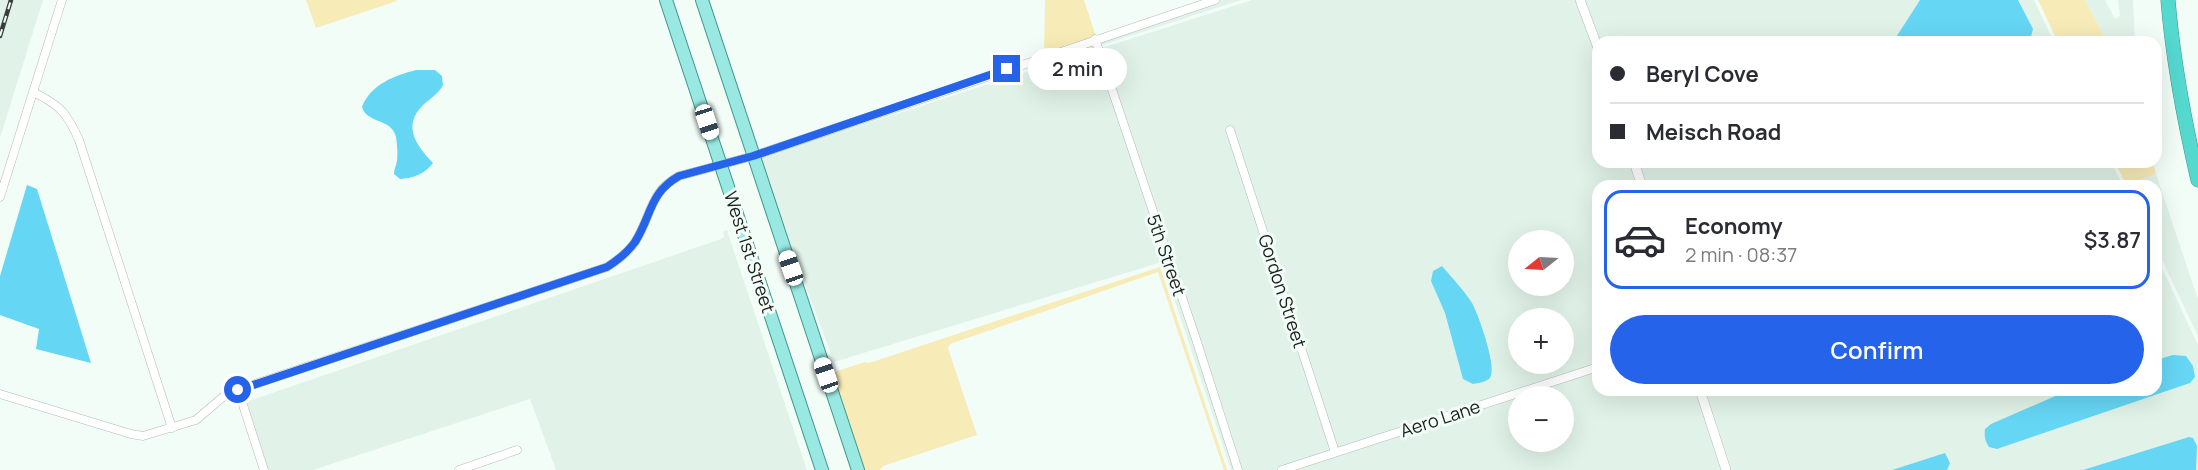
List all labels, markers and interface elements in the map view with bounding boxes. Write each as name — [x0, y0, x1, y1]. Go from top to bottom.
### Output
callout: 2 min — [1028, 48, 1127, 90]
route end — [993, 55, 1020, 82]
text: 2 min — [1052, 55, 1103, 82]
text: Beryl Cove — [1646, 59, 1759, 89]
car — [693, 102, 721, 142]
text: Meisch Road — [1646, 117, 1781, 147]
street label: West 1st Street — [719, 188, 781, 316]
street label: 5th Street — [1142, 211, 1192, 299]
text: Economy — [1685, 211, 1783, 241]
icon: car — [1613, 213, 1667, 267]
text: $3.87 — [2084, 225, 2141, 255]
north arrow — [1508, 230, 1574, 296]
map controls — [1508, 230, 1574, 452]
street label: Gordon Street — [1253, 231, 1313, 351]
text: 2 min · 08:37 — [1685, 241, 1797, 268]
car — [777, 248, 805, 288]
button: + — [1508, 308, 1574, 374]
button: Confirm — [1610, 315, 2144, 384]
car — [812, 355, 840, 395]
route start — [224, 376, 251, 403]
button: − — [1508, 386, 1574, 452]
street label: Aero Lane — [1397, 394, 1483, 442]

